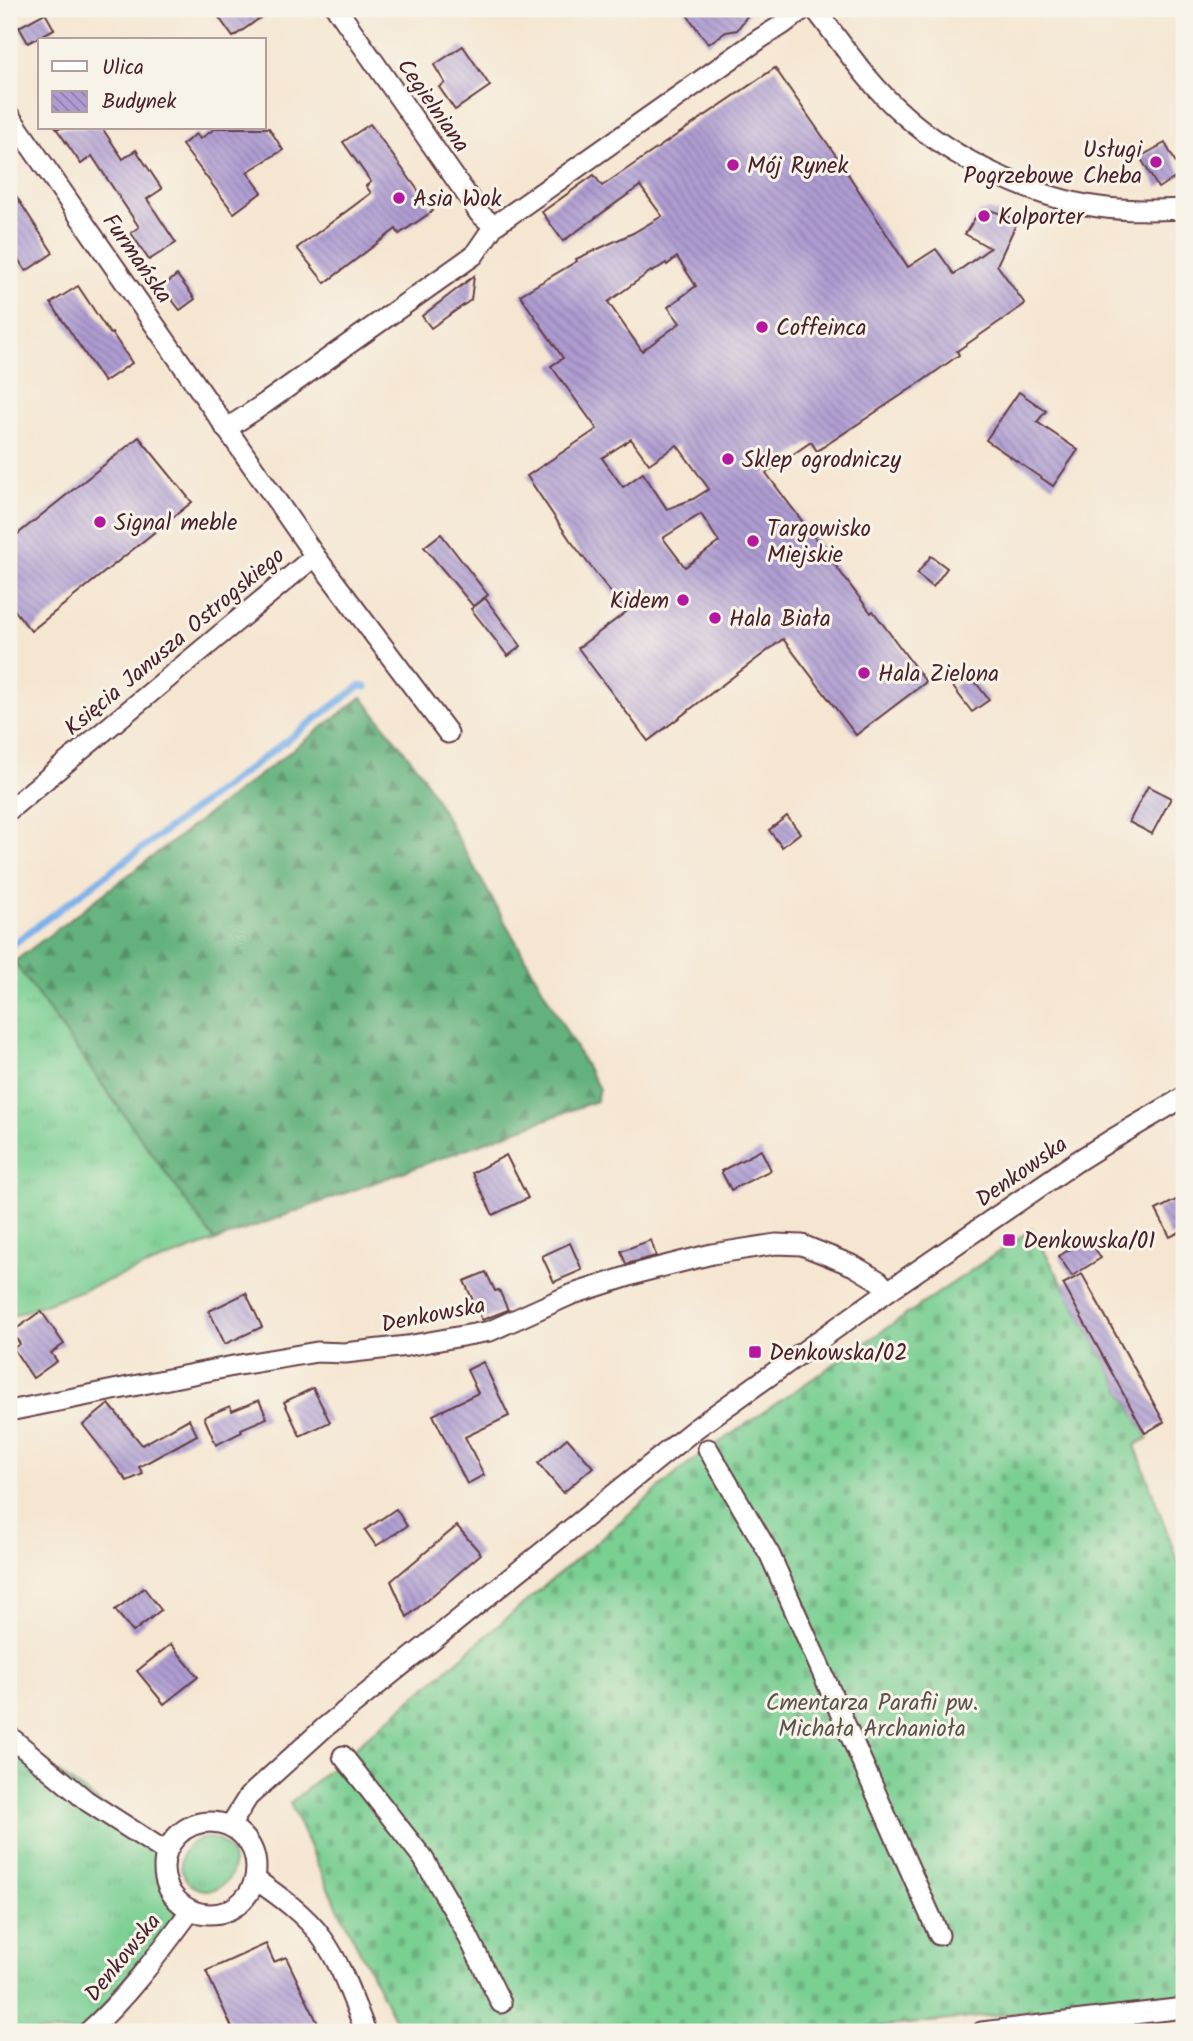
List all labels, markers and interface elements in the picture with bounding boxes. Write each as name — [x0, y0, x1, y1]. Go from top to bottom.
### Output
legend — [38, 38, 266, 130]
text: Ulica — [102, 52, 144, 85]
street label: Cegielniana — [387, 52, 478, 161]
text: Budynek — [102, 86, 176, 119]
place label: Usługi Pogrzebowe Cheba — [963, 133, 1144, 195]
place label: Mój Rynek — [747, 149, 848, 185]
marker: Usługi Pogrzebowe Cheba — [1148, 154, 1164, 170]
marker: Mój Rynek — [725, 157, 741, 173]
place label: Asia Wok — [413, 182, 502, 218]
marker: Asia Wok — [391, 190, 407, 206]
place label: Kolporter — [998, 200, 1085, 236]
street label: Furmańska — [92, 206, 181, 312]
marker: Kolporter — [976, 208, 992, 224]
place label: Coffeinca — [776, 311, 867, 347]
marker: Coffeinca — [754, 319, 770, 335]
place label: Sklep ogrodniczy — [742, 443, 901, 479]
marker: Sklep ogrodniczy — [720, 451, 736, 467]
place label: Signal meble — [114, 506, 237, 542]
place label: Targowisko Miejskie — [767, 512, 871, 574]
marker: Signal meble — [92, 514, 108, 530]
marker: Targowisko Miejskie — [745, 533, 761, 549]
street label: Księcia Janusza Ostrogskiego — [57, 539, 294, 746]
place label: Kidem — [610, 584, 669, 620]
marker: Kidem — [675, 592, 691, 608]
place label: Hala Biała — [729, 602, 831, 638]
marker: Hala Biała — [707, 610, 723, 626]
place label: Hala Zielona — [878, 657, 999, 693]
marker: Hala Zielona — [856, 665, 872, 681]
street label: Denkowska — [969, 1128, 1076, 1218]
place label: Denkowska/01 — [1023, 1224, 1155, 1260]
marker: Denkowska/01 — [1001, 1232, 1017, 1248]
street label: Denkowska — [378, 1288, 489, 1344]
place label: Denkowska/02 — [769, 1336, 908, 1372]
marker: Denkowska/02 — [747, 1344, 763, 1360]
park label: Cmentarza Parafii pw. Michała Archanioła — [766, 1686, 978, 1748]
street label: Denkowska — [76, 1906, 171, 2011]

